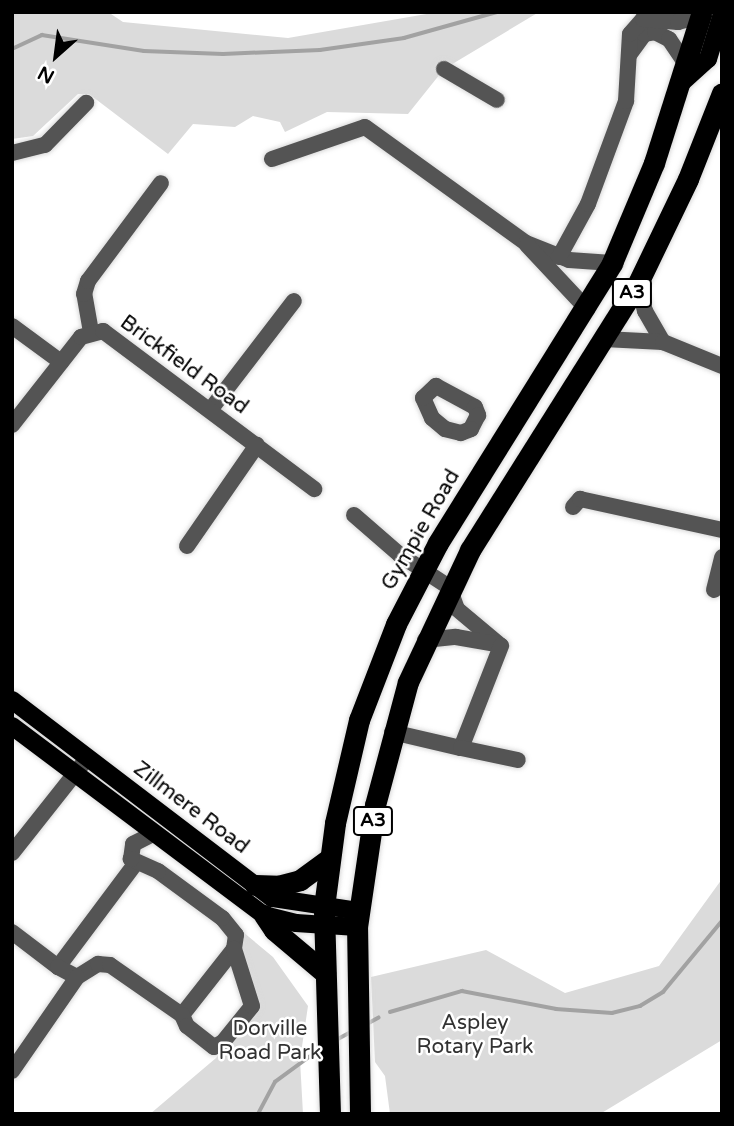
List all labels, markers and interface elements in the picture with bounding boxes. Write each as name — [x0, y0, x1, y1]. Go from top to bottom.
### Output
north arrow — [21, 21, 91, 91]
text: N — [34, 61, 58, 88]
road number: A3 — [611, 278, 653, 308]
street label: Brickfield Road — [115, 310, 253, 420]
street label: Gympie Road — [376, 465, 466, 595]
street label: Zillmere Road — [128, 756, 254, 860]
road number: A3 — [352, 806, 394, 836]
park label: Aspley Rotary Park — [416, 1010, 534, 1060]
park label: Dorville Road Park — [218, 1016, 322, 1066]

